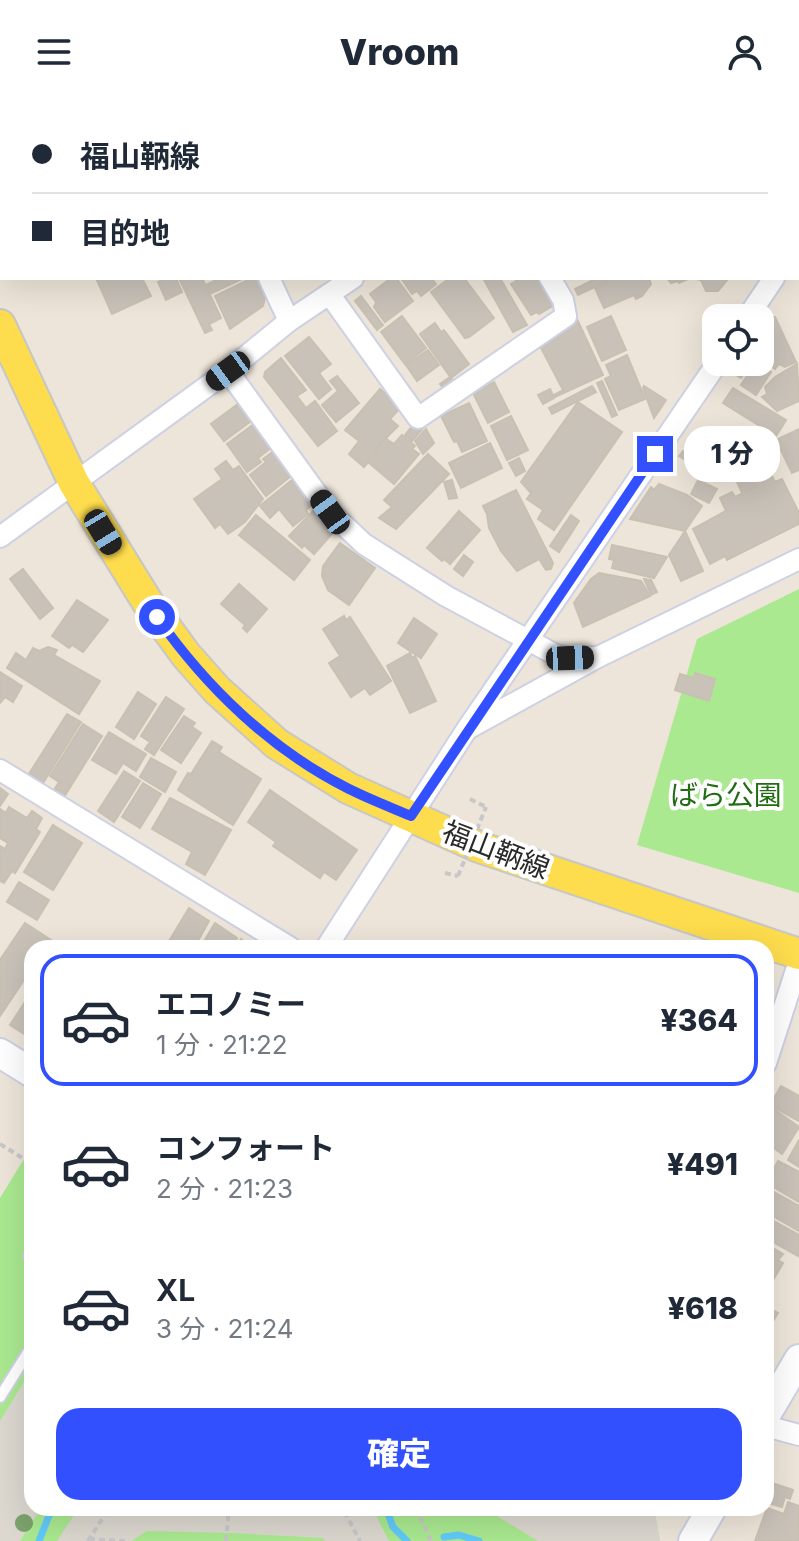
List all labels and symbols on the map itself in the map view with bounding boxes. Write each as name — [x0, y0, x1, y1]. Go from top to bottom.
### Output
car — [202, 347, 254, 395]
callout: 1 分 — [683, 426, 779, 482]
route end — [637, 436, 673, 472]
car — [306, 486, 354, 538]
car — [80, 505, 126, 559]
route start — [139, 599, 175, 635]
car — [546, 645, 594, 671]
park label: ばら公園 — [670, 778, 782, 812]
street label: 福山鞆線 — [438, 814, 554, 886]

